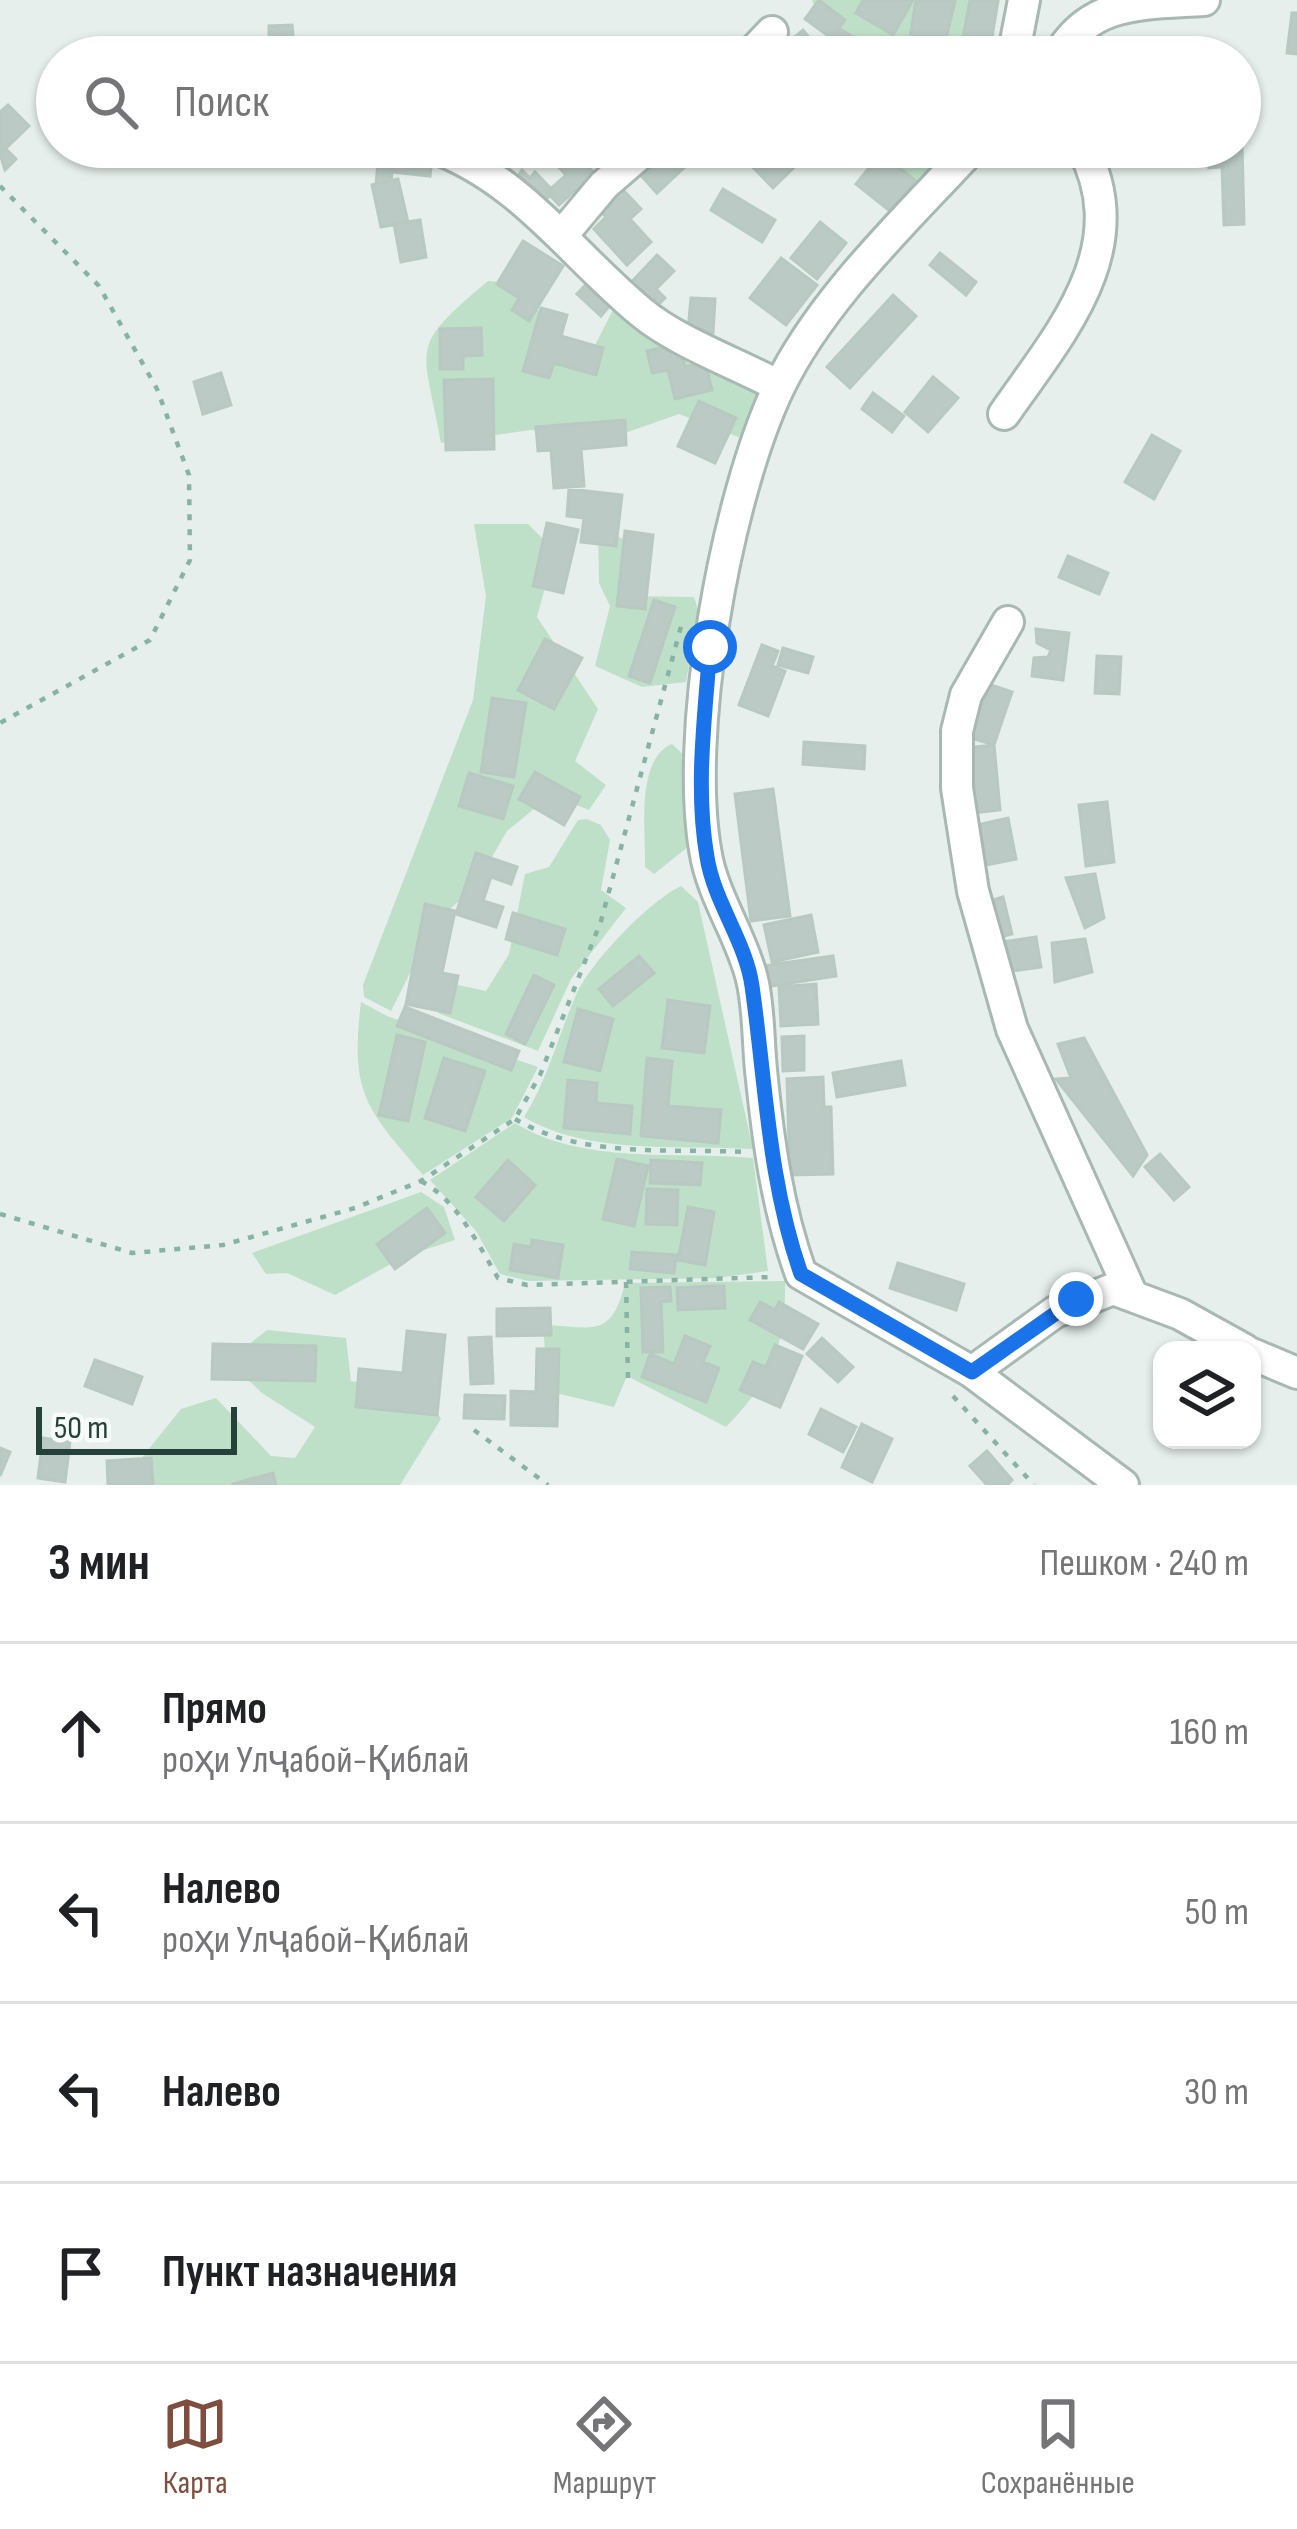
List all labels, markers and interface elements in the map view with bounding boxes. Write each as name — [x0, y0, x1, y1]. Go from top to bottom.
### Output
search box — [36, 36, 1261, 168]
icon: search — [78, 69, 144, 135]
text: Поиск — [174, 75, 269, 130]
route start — [683, 620, 737, 674]
route end — [1049, 1272, 1103, 1326]
map controls — [1153, 1341, 1261, 1449]
button: layers — [1153, 1341, 1261, 1449]
scale bar — [36, 1401, 237, 1454]
text: 50 m — [54, 1408, 108, 1448]
text: 3 мин — [48, 1533, 150, 1594]
text: Пешком · 240 m — [1039, 1540, 1249, 1587]
text: Прямо — [162, 1682, 267, 1737]
icon: ahead — [48, 1700, 114, 1766]
text: 160 m — [1170, 1709, 1249, 1756]
text: роҳи Улҷабой-Қиблаӣ — [162, 1737, 469, 1784]
text: Налево — [162, 1862, 281, 1917]
icon: left — [48, 1880, 114, 1946]
text: 50 m — [1185, 1889, 1249, 1936]
text: роҳи Улҷабой-Қиблаӣ — [162, 1917, 469, 1964]
icon: left — [48, 2060, 114, 2126]
text: Налево — [162, 2065, 281, 2120]
text: 30 m — [1184, 2069, 1249, 2116]
icon: arrive — [48, 2240, 114, 2306]
text: Пункт назначения — [162, 2245, 457, 2300]
tab: Карта — [162, 2391, 228, 2503]
tab: Маршрут — [553, 2391, 656, 2503]
tab: Сохранённые — [981, 2391, 1135, 2503]

